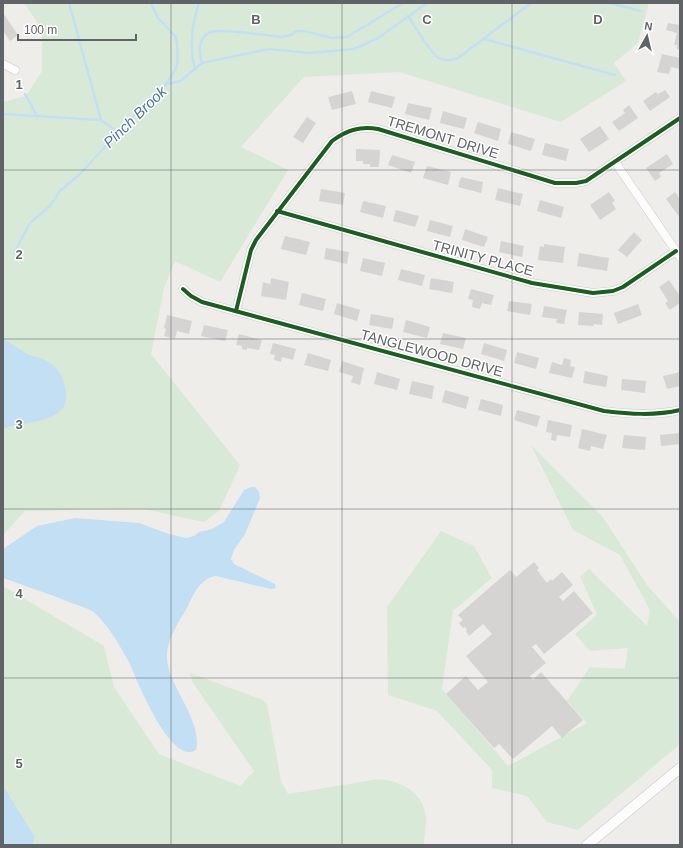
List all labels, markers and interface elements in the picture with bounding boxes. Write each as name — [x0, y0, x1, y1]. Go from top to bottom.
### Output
text: B — [251, 12, 261, 27]
text: C — [422, 12, 432, 27]
text: D — [593, 12, 603, 27]
scale bar — [18, 16, 136, 42]
north arrow — [627, 16, 667, 56]
text: N — [644, 20, 653, 33]
text: 100 m — [24, 23, 57, 37]
text: 1 — [15, 77, 23, 92]
water label: Pinch Brook — [100, 81, 171, 151]
street label: TREMONT DRIVE — [385, 112, 501, 162]
street label: TRINITY PLACE — [431, 237, 535, 279]
text: 2 — [15, 247, 23, 262]
street label: TANGLEWOOD DRIVE — [359, 326, 505, 380]
text: 3 — [15, 417, 23, 432]
text: 4 — [15, 586, 23, 601]
text: 5 — [15, 756, 23, 771]

